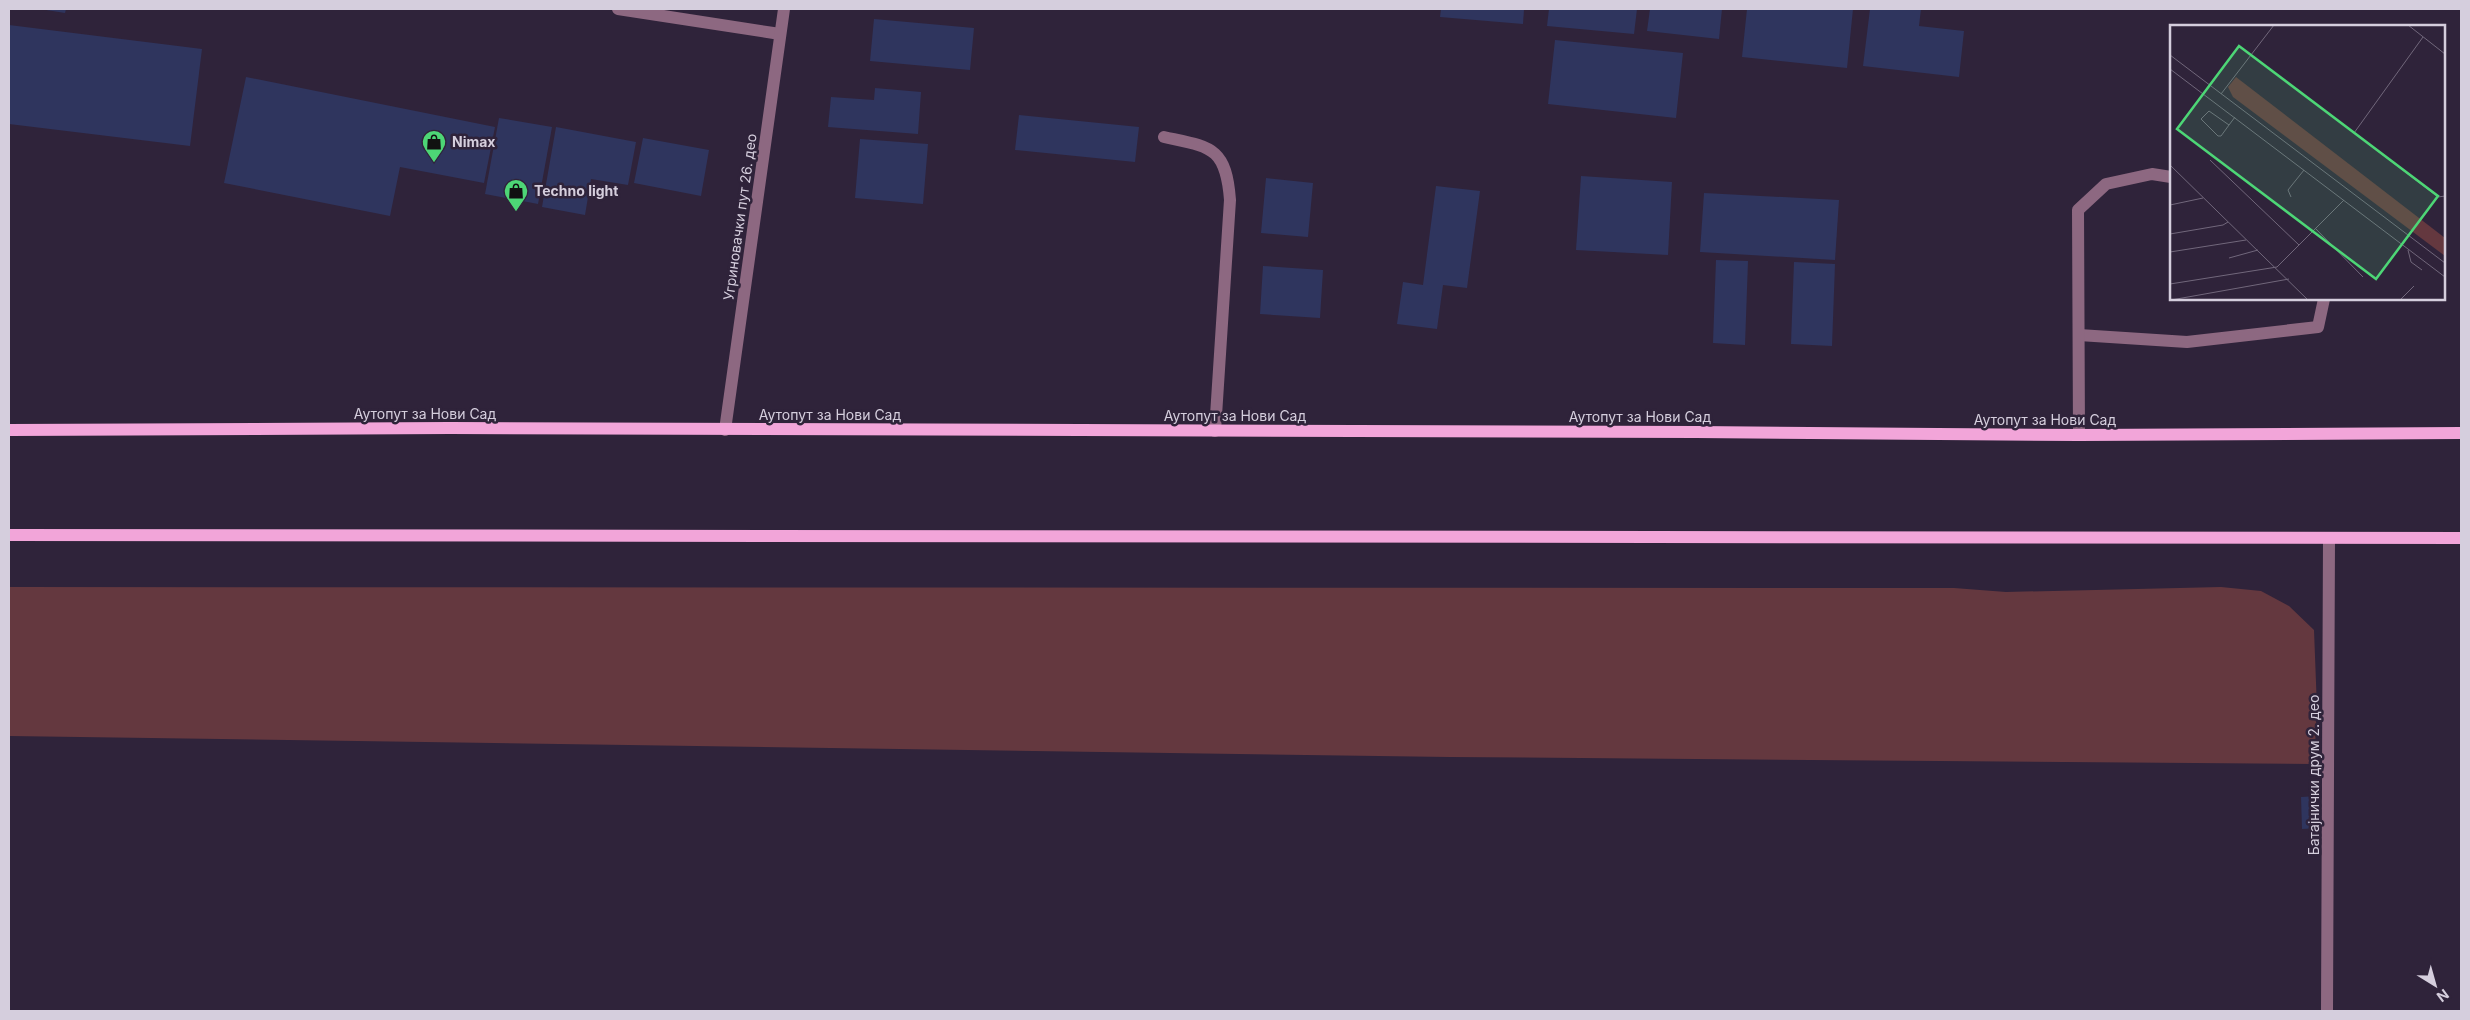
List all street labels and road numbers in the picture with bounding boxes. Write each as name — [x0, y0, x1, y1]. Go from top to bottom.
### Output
street label: Угриновачки пут 26. део — [719, 132, 760, 301]
street label: Аутопут за Нови Сад — [354, 405, 496, 422]
street label: Аутопут за Нови Сад — [759, 406, 901, 423]
street label: Аутопут за Нови Сад — [1164, 407, 1306, 424]
street label: Аутопут за Нови Сад — [1569, 408, 1711, 425]
street label: Аутопут за Нови Сад — [1974, 411, 2116, 428]
street label: Батајнички друм 2. део — [2305, 695, 2322, 855]

